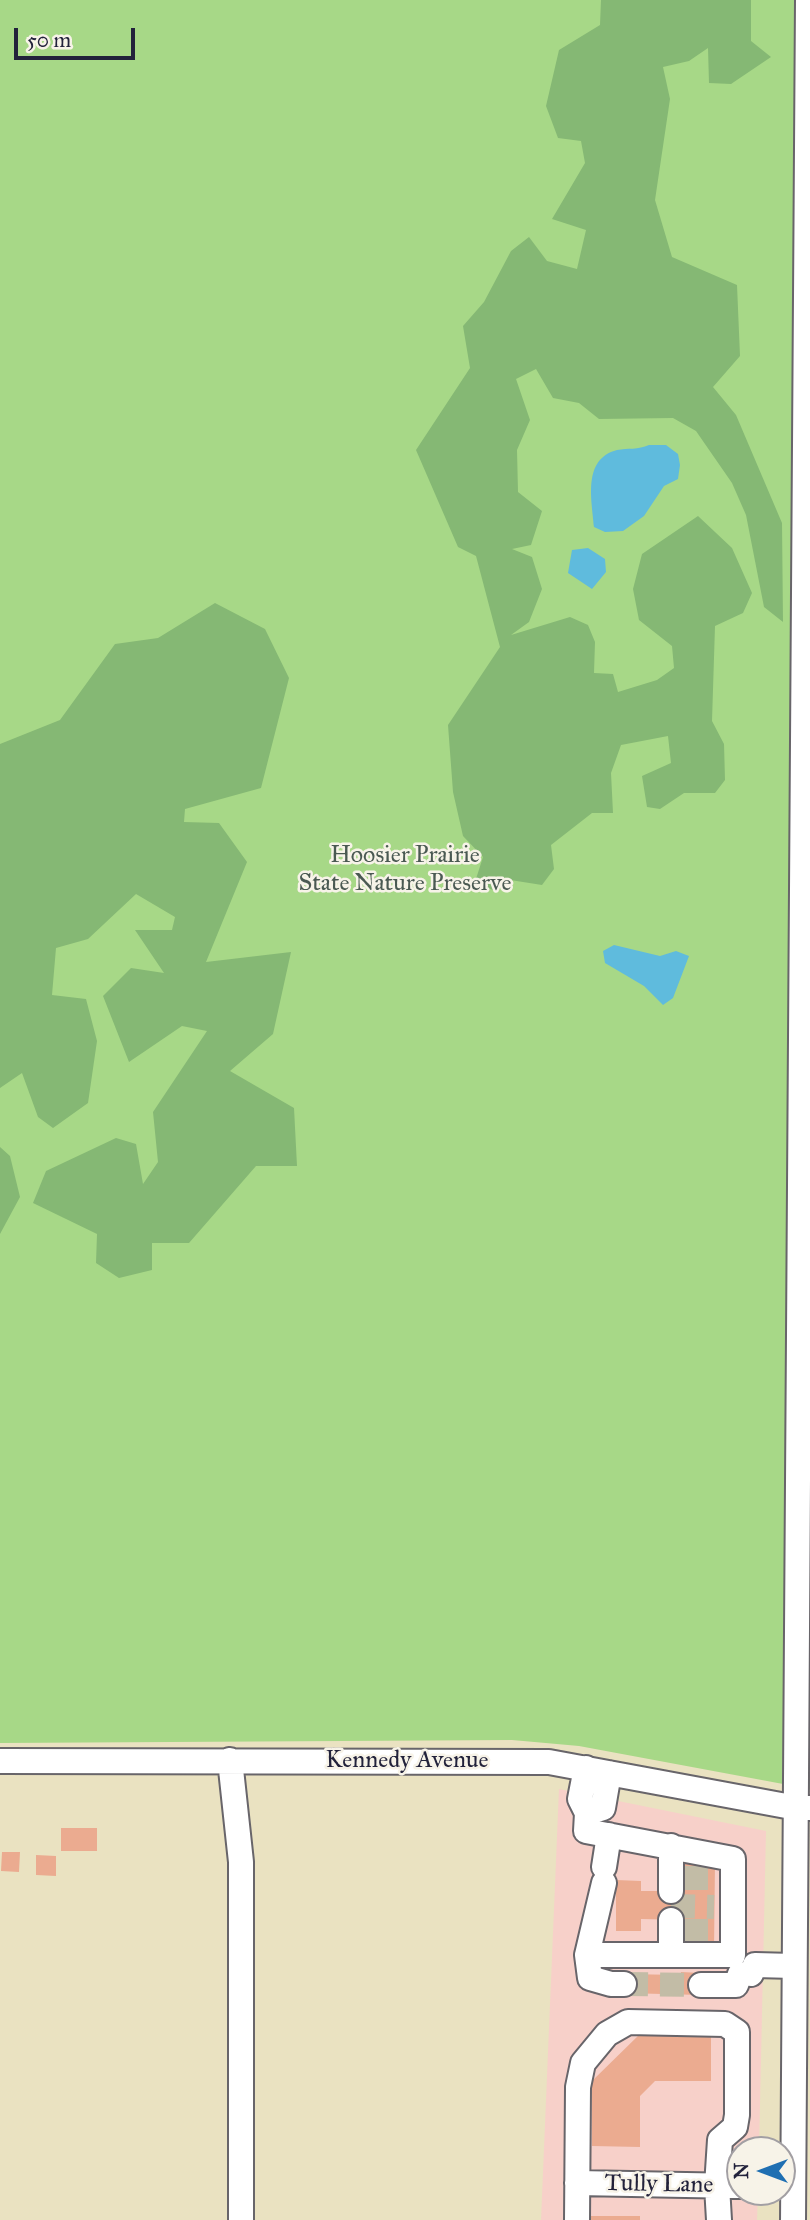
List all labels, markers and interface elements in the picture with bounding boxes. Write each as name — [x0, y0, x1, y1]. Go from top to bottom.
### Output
scale bar — [18, 14, 138, 58]
text: 50 m — [27, 27, 71, 53]
park label: Hoosier Prairie State Nature Preserve — [298, 842, 512, 898]
street label: Kennedy Avenue — [325, 1747, 489, 1775]
north arrow — [726, 2136, 796, 2206]
text: N — [730, 2163, 753, 2179]
street label: Tully Lane — [604, 2170, 714, 2200]

